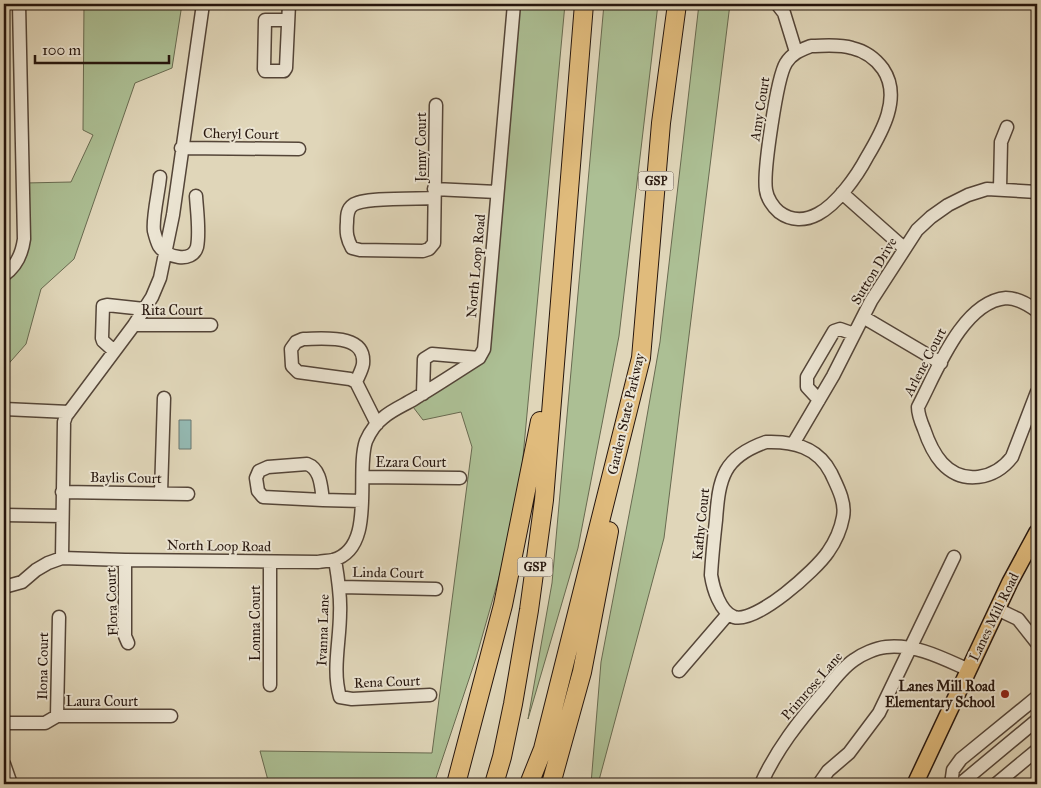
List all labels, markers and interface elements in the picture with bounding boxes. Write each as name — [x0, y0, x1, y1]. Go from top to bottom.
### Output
scale bar — [35, 32, 169, 64]
text: 100 m — [42, 41, 82, 59]
street label: Amy Court — [746, 76, 773, 143]
street label: Jenny Court — [413, 112, 431, 184]
street label: Cheryl Court — [203, 125, 279, 143]
road number: GSP — [638, 172, 674, 190]
street label: North Loop Road — [463, 213, 489, 319]
street label: Sutton Drive — [847, 234, 901, 308]
street label: Rita Court — [141, 302, 203, 319]
street label: Arlene Court — [899, 325, 950, 400]
street label: Garden State Parkway — [604, 351, 648, 476]
street label: Ezara Court — [376, 454, 447, 471]
street label: Baylis Court — [90, 469, 162, 487]
street label: Kathy Court — [689, 487, 713, 561]
street label: North Loop Road — [167, 537, 271, 555]
road number: GSP — [518, 558, 552, 576]
street label: Linda Court — [352, 564, 424, 582]
street label: Flora Court — [102, 567, 122, 637]
street label: Lanes Mill Road — [965, 570, 1023, 664]
street label: Lonna Court — [247, 585, 264, 661]
street label: Ivanna Lane — [313, 594, 333, 666]
street label: Ilona Court — [34, 632, 52, 700]
street label: Primrose Lane — [778, 648, 846, 724]
street label: Rena Court — [353, 672, 421, 692]
place label: Lanes Mill Road Elementary School — [885, 678, 996, 712]
marker: Lanes Mill Road Elementary School — [999, 688, 1011, 700]
street label: Laura Court — [66, 693, 138, 710]

